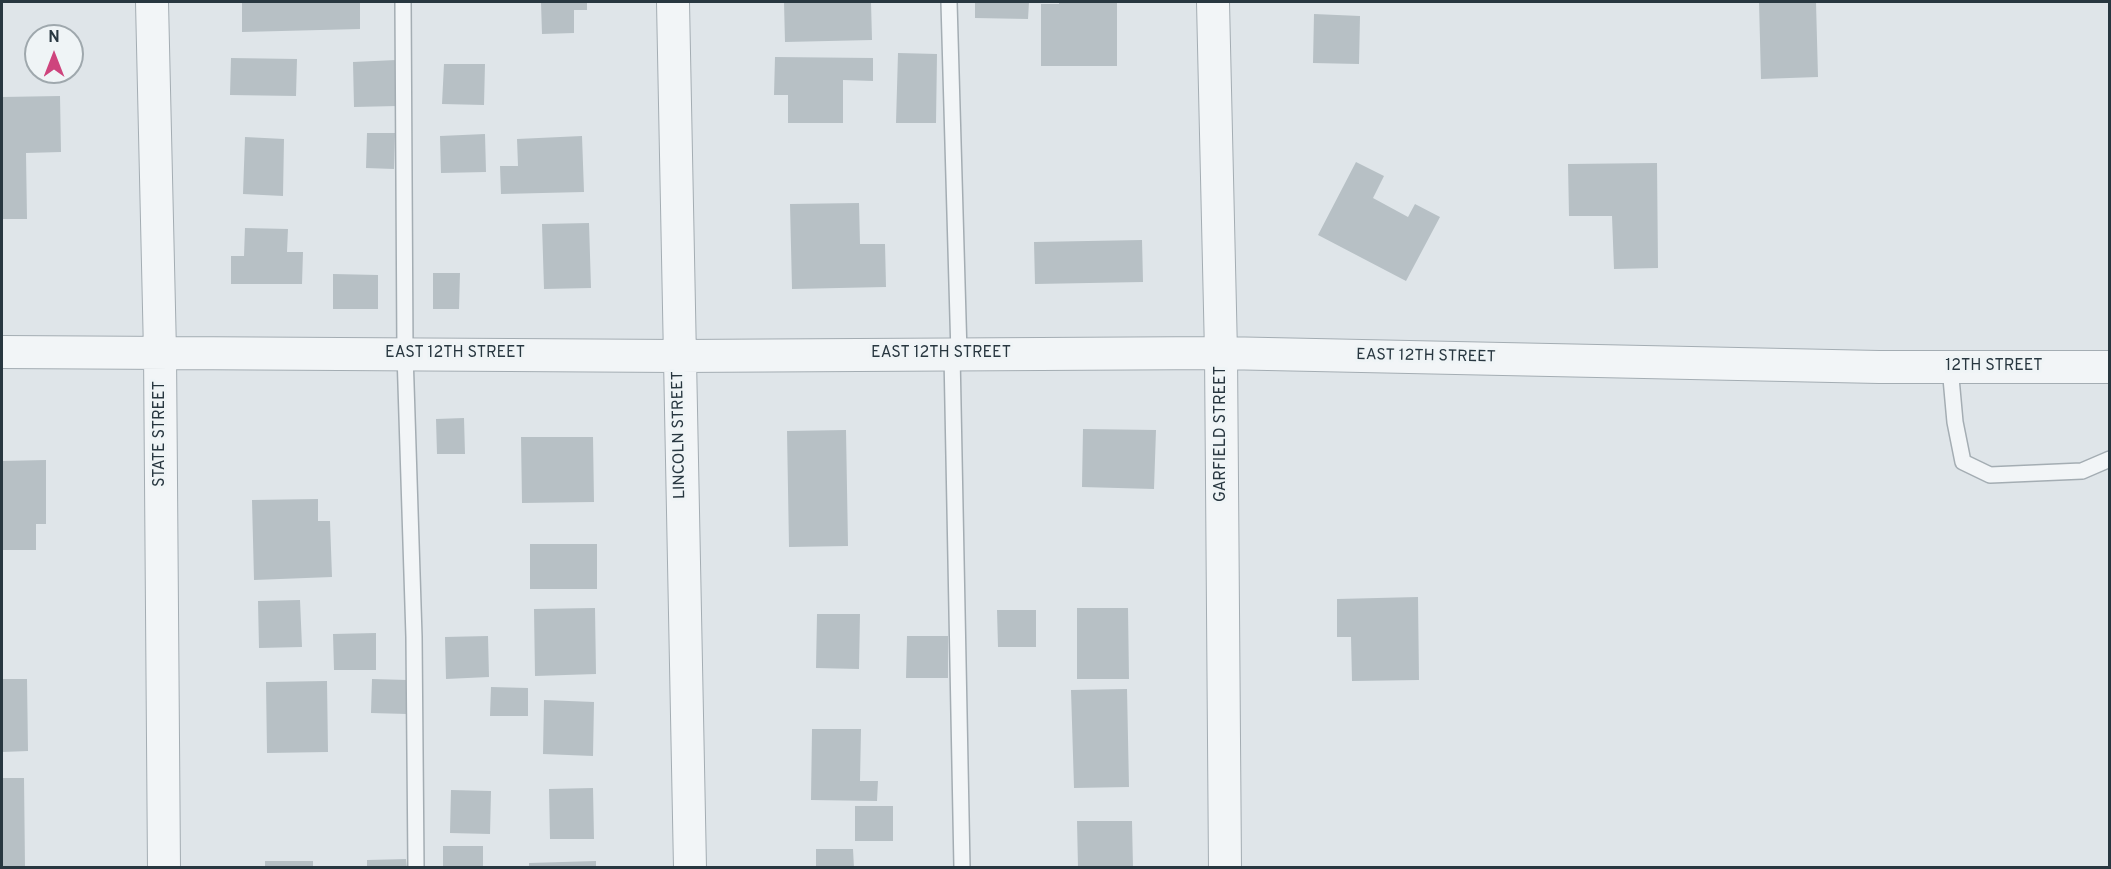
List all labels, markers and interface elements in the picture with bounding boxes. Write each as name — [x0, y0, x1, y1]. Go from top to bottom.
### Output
north arrow — [24, 24, 84, 84]
text: N — [48, 28, 60, 48]
street label: EAST 12TH STREET — [385, 344, 525, 364]
street label: EAST 12TH STREET — [871, 344, 1011, 364]
street label: EAST 12TH STREET — [1356, 346, 1496, 368]
street label: 12TH STREET — [1945, 357, 2043, 377]
street label: GARFIELD STREET — [1212, 366, 1232, 502]
street label: LINCOLN STREET — [669, 371, 691, 499]
street label: STATE STREET — [151, 381, 171, 487]

